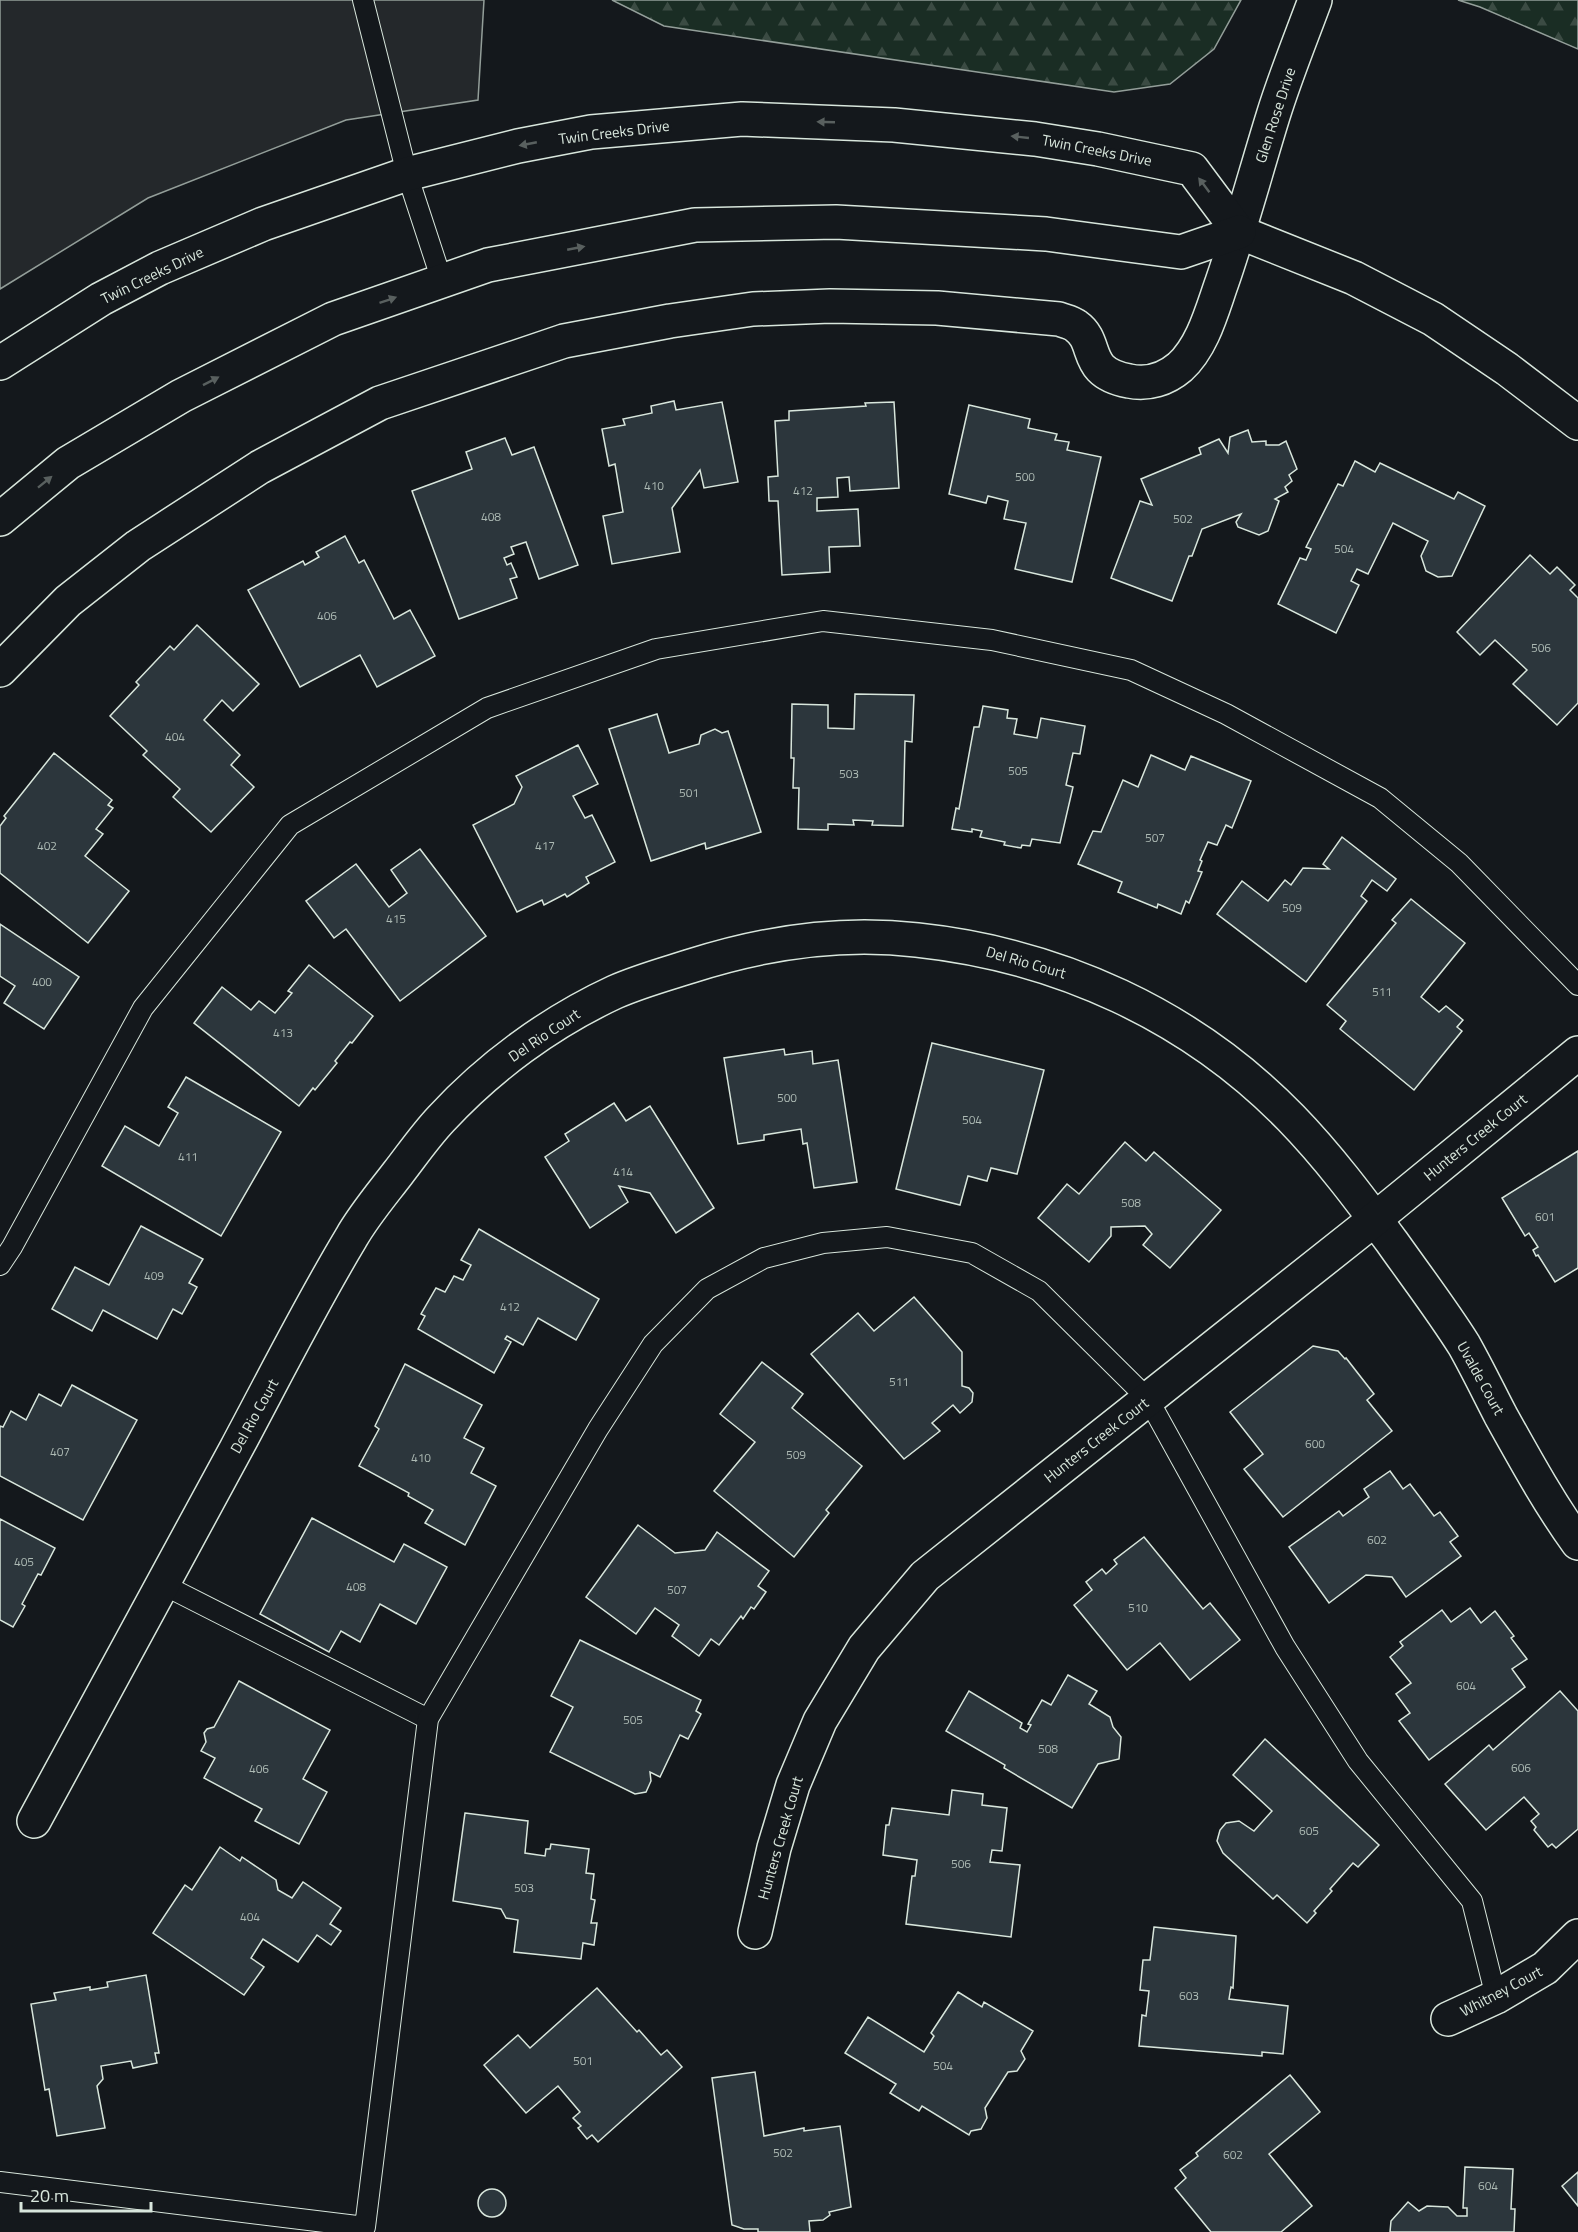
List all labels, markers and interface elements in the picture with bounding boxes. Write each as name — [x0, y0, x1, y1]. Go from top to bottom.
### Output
street label: Glen Rose Drive — [1249, 64, 1301, 166]
street label: Twin Creeks Drive — [557, 114, 671, 150]
one-way arrow — [816, 118, 835, 127]
street label: Twin Creeks Drive — [1040, 128, 1154, 172]
one-way arrow — [1011, 132, 1030, 142]
one-way arrow — [518, 140, 537, 149]
one-way arrow — [1199, 177, 1211, 192]
street label: Twin Creeks Drive — [97, 240, 207, 310]
one-way arrow — [566, 243, 585, 252]
one-way arrow — [379, 294, 397, 304]
one-way arrow — [203, 376, 220, 385]
house number: 500 — [1015, 467, 1035, 486]
one-way arrow — [37, 476, 52, 489]
house number: 410 — [644, 476, 664, 495]
house number: 412 — [793, 481, 813, 500]
house number: 408 — [481, 507, 501, 526]
house number: 502 — [1173, 509, 1193, 528]
house number: 504 — [1334, 539, 1354, 558]
house number: 406 — [317, 606, 337, 625]
house number: 506 — [1531, 638, 1551, 657]
house number: 404 — [165, 727, 185, 746]
house number: 505 — [1008, 761, 1028, 780]
house number: 503 — [839, 764, 859, 783]
house number: 501 — [679, 783, 699, 802]
house number: 507 — [1145, 828, 1165, 847]
house number: 402 — [37, 836, 57, 855]
house number: 417 — [535, 836, 555, 855]
house number: 509 — [1282, 898, 1302, 917]
house number: 415 — [386, 909, 406, 928]
street label: Del Rio Court — [983, 940, 1069, 985]
house number: 400 — [32, 972, 52, 991]
house number: 511 — [1372, 982, 1392, 1001]
street label: Del Rio Court — [504, 1002, 585, 1067]
house number: 413 — [273, 1023, 293, 1042]
street label: Hunters Creek Court — [1418, 1087, 1532, 1186]
house number: 500 — [777, 1088, 797, 1107]
house number: 504 — [962, 1110, 982, 1129]
house number: 411 — [178, 1147, 198, 1166]
house number: 414 — [613, 1162, 633, 1181]
house number: 508 — [1121, 1193, 1141, 1212]
house number: 601 — [1535, 1207, 1555, 1226]
house number: 409 — [144, 1266, 164, 1285]
house number: 412 — [500, 1297, 520, 1316]
street label: Uvalde Court — [1451, 1337, 1511, 1420]
house number: 511 — [889, 1372, 909, 1391]
street label: Del Rio Court — [224, 1374, 284, 1457]
street label: Hunters Creek Court — [1039, 1391, 1154, 1488]
house number: 600 — [1305, 1434, 1325, 1453]
house number: 407 — [50, 1442, 70, 1461]
house number: 509 — [786, 1445, 806, 1464]
house number: 410 — [411, 1448, 431, 1467]
house number: 602 — [1367, 1530, 1387, 1549]
house number: 405 — [14, 1552, 34, 1571]
house number: 408 — [346, 1577, 366, 1596]
house number: 507 — [667, 1580, 687, 1599]
house number: 510 — [1128, 1598, 1148, 1617]
house number: 604 — [1456, 1676, 1476, 1695]
house number: 505 — [623, 1710, 643, 1729]
house number: 508 — [1038, 1739, 1058, 1758]
house number: 606 — [1511, 1758, 1531, 1777]
house number: 406 — [249, 1759, 269, 1778]
street label: Hunters Creek Court — [751, 1773, 809, 1902]
house number: 605 — [1299, 1821, 1319, 1840]
house number: 506 — [951, 1854, 971, 1873]
house number: 503 — [514, 1878, 534, 1897]
house number: 404 — [240, 1907, 260, 1926]
street label: Whitney Court — [1456, 1959, 1547, 2022]
house number: 603 — [1179, 1986, 1199, 2005]
house number: 501 — [573, 2051, 593, 2070]
house number: 504 — [933, 2056, 953, 2075]
house number: 502 — [773, 2143, 793, 2162]
house number: 602 — [1223, 2145, 1243, 2164]
scale bar — [21, 2175, 152, 2213]
house number: 604 — [1478, 2176, 1498, 2195]
text: 20 m — [30, 2182, 69, 2209]

